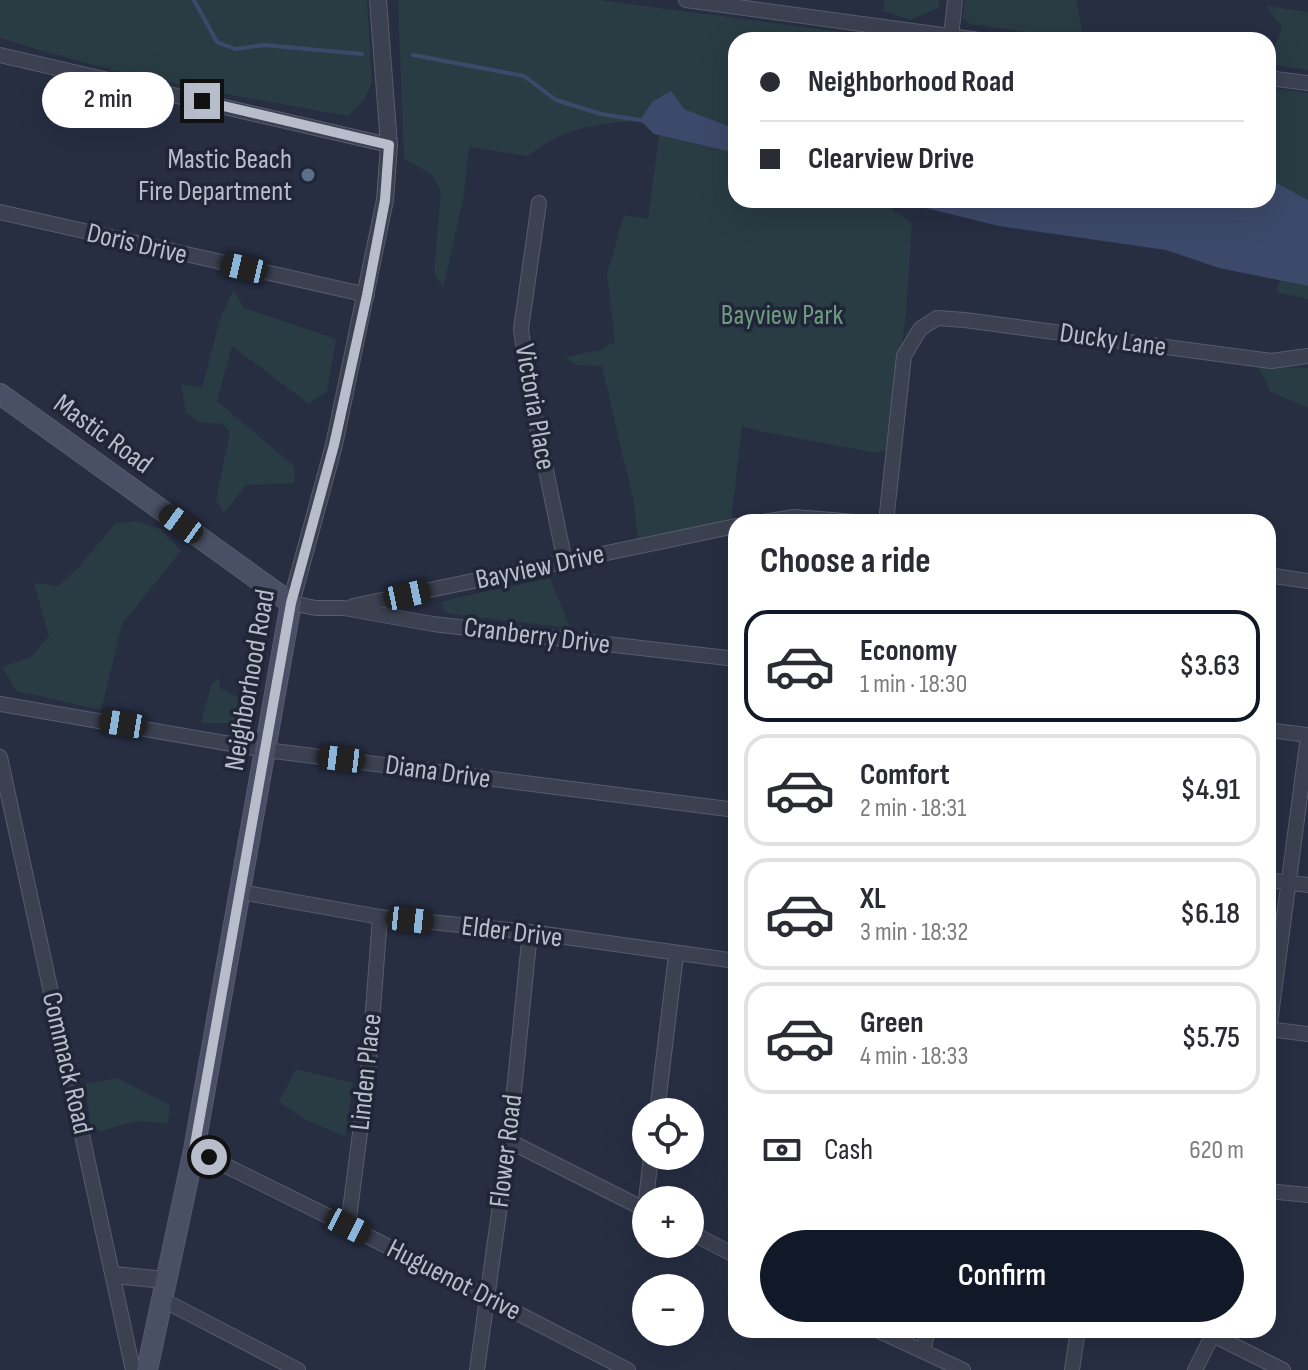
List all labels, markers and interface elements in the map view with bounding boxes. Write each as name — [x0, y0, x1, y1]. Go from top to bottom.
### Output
text: Neighborhood Road — [808, 64, 1014, 100]
callout: 2 min — [42, 73, 174, 129]
route end — [184, 83, 220, 119]
text: 2 min — [84, 84, 132, 115]
text: Clearview Drive — [808, 141, 974, 177]
place label: Mastic Beach Fire Department — [138, 143, 292, 208]
marker: Mastic Beach Fire Department — [299, 166, 317, 184]
street label: Doris Drive — [84, 216, 190, 272]
car — [218, 251, 270, 285]
park label: Bayview Park — [721, 299, 843, 332]
street label: Ducky Lane — [1058, 316, 1168, 364]
street label: Victoria Place — [508, 341, 562, 473]
street label: Mastic Road — [47, 387, 159, 481]
car — [155, 500, 207, 548]
street label: Bayview Drive — [473, 537, 607, 597]
text: Choose a ride — [760, 540, 931, 583]
car — [381, 578, 433, 612]
street label: Neighborhood Road — [218, 587, 282, 773]
street label: Cranberry Drive — [462, 611, 612, 661]
icon: car — [764, 630, 836, 702]
text: Economy — [860, 633, 957, 669]
text: $3.63 — [1179, 648, 1240, 684]
text: 1 min · 18:30 — [860, 669, 967, 700]
car — [97, 708, 149, 740]
car — [316, 744, 366, 774]
street label: Diana Drive — [383, 748, 493, 796]
icon: car — [764, 754, 836, 826]
text: Comfort — [860, 757, 950, 793]
text: $4.91 — [1181, 772, 1240, 808]
text: 2 min · 18:31 — [860, 793, 966, 824]
icon: car — [764, 878, 836, 950]
text: XL — [860, 881, 886, 917]
text: $6.18 — [1180, 896, 1240, 932]
car — [385, 906, 435, 934]
street label: Elder Drive — [460, 909, 564, 955]
text: 3 min · 18:32 — [860, 917, 968, 948]
street label: Commack Road — [35, 989, 99, 1137]
icon: car — [764, 1002, 836, 1074]
text: Green — [860, 1005, 924, 1041]
street label: Linden Place — [343, 1012, 389, 1132]
text: $5.75 — [1182, 1020, 1240, 1056]
text: 4 min · 18:33 — [860, 1041, 968, 1072]
street label: Flower Road — [483, 1093, 529, 1209]
map controls — [632, 1098, 704, 1346]
button: locate — [632, 1098, 704, 1170]
icon: cash — [760, 1128, 804, 1172]
text: Cash — [824, 1132, 873, 1168]
text: 620 m — [1189, 1135, 1244, 1166]
route start — [191, 1139, 227, 1175]
button: + — [632, 1186, 704, 1258]
car — [321, 1204, 375, 1248]
button: Confirm — [760, 1230, 1244, 1322]
street label: Huguenot Drive — [382, 1232, 526, 1328]
button: − — [632, 1274, 704, 1346]

